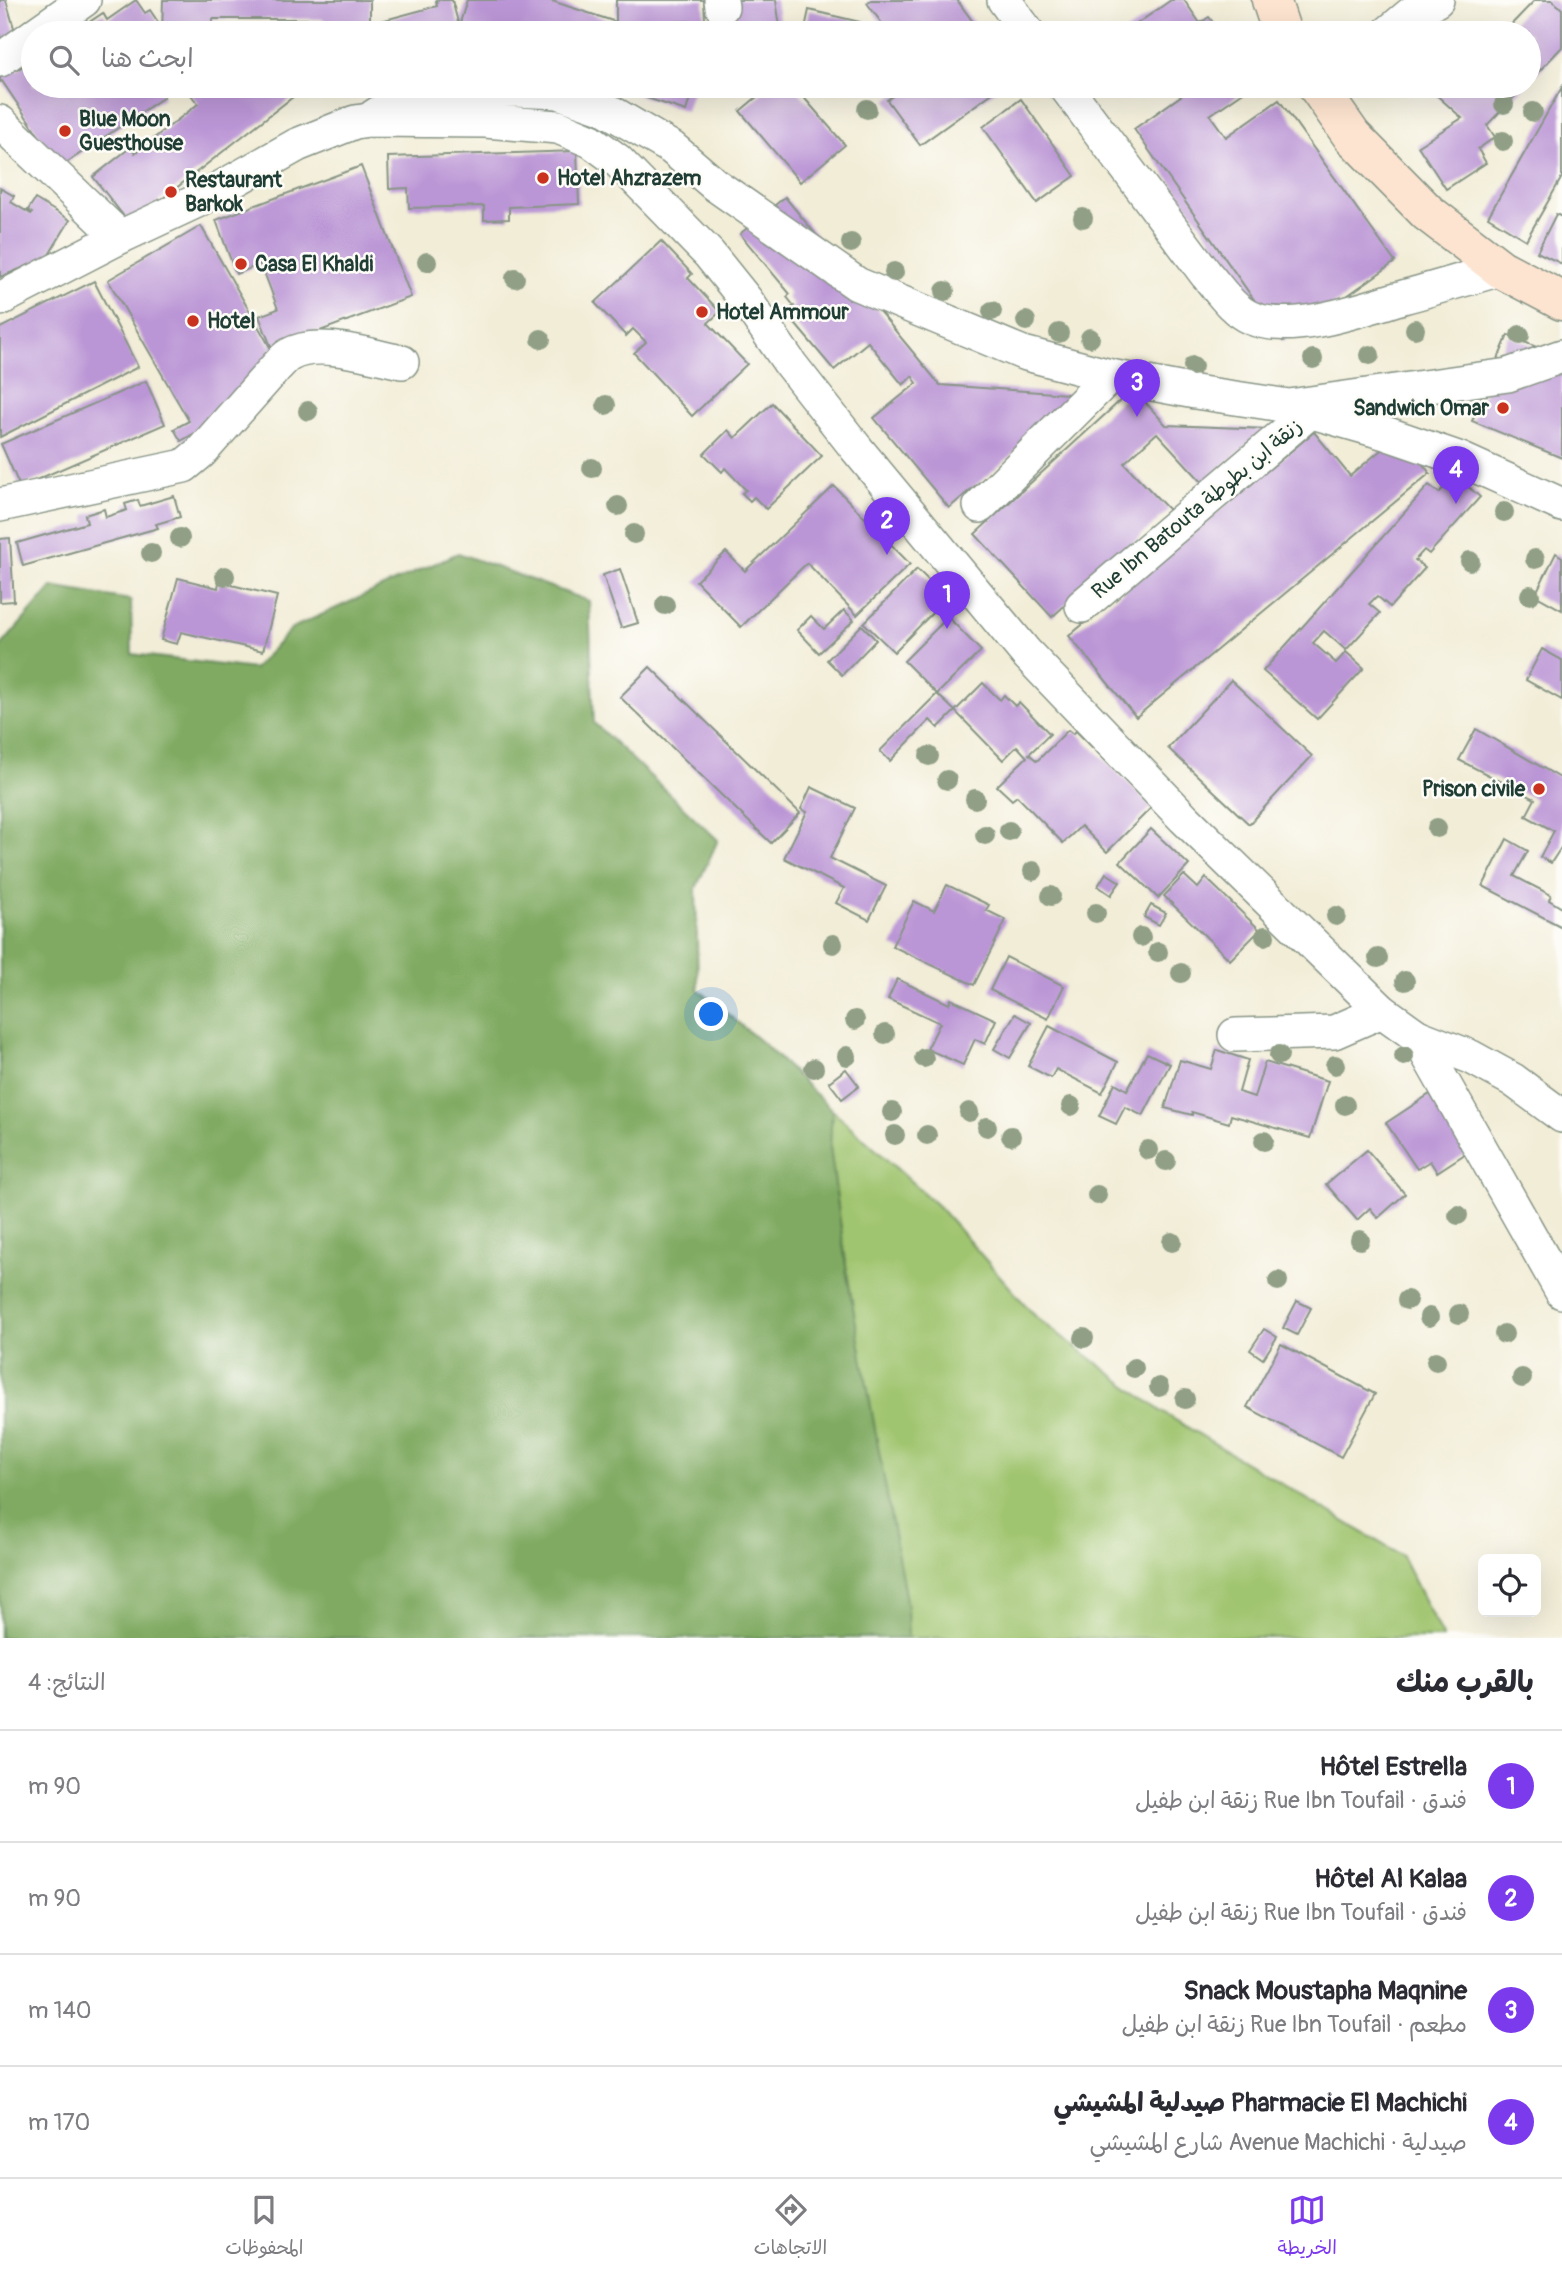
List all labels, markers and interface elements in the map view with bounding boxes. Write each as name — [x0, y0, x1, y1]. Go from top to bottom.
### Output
search box — [21, 21, 1541, 98]
icon: search — [45, 41, 83, 79]
text: ابحث هنا — [101, 43, 194, 75]
place label: Blue Moon Guesthouse — [79, 106, 184, 157]
marker: Blue Moon Guesthouse — [57, 123, 73, 139]
place label: Hotel Ahzrazem — [557, 165, 702, 192]
place label: Restaurant Barkok — [185, 167, 283, 218]
marker: Hotel Ahzrazem — [535, 170, 551, 186]
marker: Restaurant Barkok — [163, 184, 179, 200]
place label: Casa El Khaldi — [255, 251, 373, 278]
marker: Casa El Khaldi — [233, 256, 249, 272]
place label: Hotel Ammour — [716, 299, 849, 326]
marker: Hotel Ammour — [694, 304, 710, 320]
place label: Hotel — [207, 308, 255, 335]
marker: Hotel — [185, 313, 201, 329]
pin: 3 — [1114, 359, 1160, 417]
place label: Sandwich Omar — [1353, 395, 1489, 422]
marker: Sandwich Omar — [1495, 400, 1511, 416]
street label: Rue Ibn Batouta زنقة ابن بطوطة — [1086, 413, 1308, 605]
pin: 4 — [1433, 446, 1479, 504]
pin: 2 — [864, 497, 910, 555]
pin: 1 — [924, 571, 970, 629]
place label: Prison civile — [1422, 776, 1526, 803]
marker: Prison civile — [1531, 781, 1547, 797]
your location — [694, 997, 728, 1031]
map controls — [1478, 1554, 1541, 1617]
button: locate — [1478, 1554, 1541, 1617]
text: بالقرب منك — [1396, 1664, 1534, 1701]
text: النتائج: 4 — [28, 1668, 106, 1697]
text: Hôtel Estrella — [1320, 1751, 1467, 1783]
text: 90 m — [28, 1772, 81, 1801]
text: 1 — [1507, 1772, 1516, 1801]
text: فندق · Rue Ibn Toufail زنقة ابن طفيل — [1135, 1786, 1467, 1815]
text: Hôtel Al Kalaa — [1314, 1863, 1467, 1895]
text: 90 m — [28, 1884, 81, 1913]
text: 2 — [1505, 1884, 1517, 1913]
text: فندق · Rue Ibn Toufail زنقة ابن طفيل — [1135, 1898, 1467, 1927]
text: Snack Moustapha Maqnine — [1184, 1975, 1467, 2007]
text: 140 m — [28, 1996, 91, 2025]
text: 3 — [1505, 1996, 1517, 2025]
text: مطعم · Rue Ibn Toufail زنقة ابن طفيل — [1122, 2010, 1467, 2039]
text: Pharmacie El Machichi صيدلية المشيشي — [1054, 2087, 1467, 2119]
text: 170 m — [28, 2108, 90, 2137]
text: 4 — [1504, 2108, 1518, 2137]
text: صيدلية · Avenue Machichi شارع المشيشي — [1090, 2128, 1467, 2157]
tab: المحفوظات — [225, 2191, 303, 2264]
tab: الاتجاهات — [754, 2191, 827, 2264]
tab: الخريطة — [1278, 2191, 1337, 2264]

